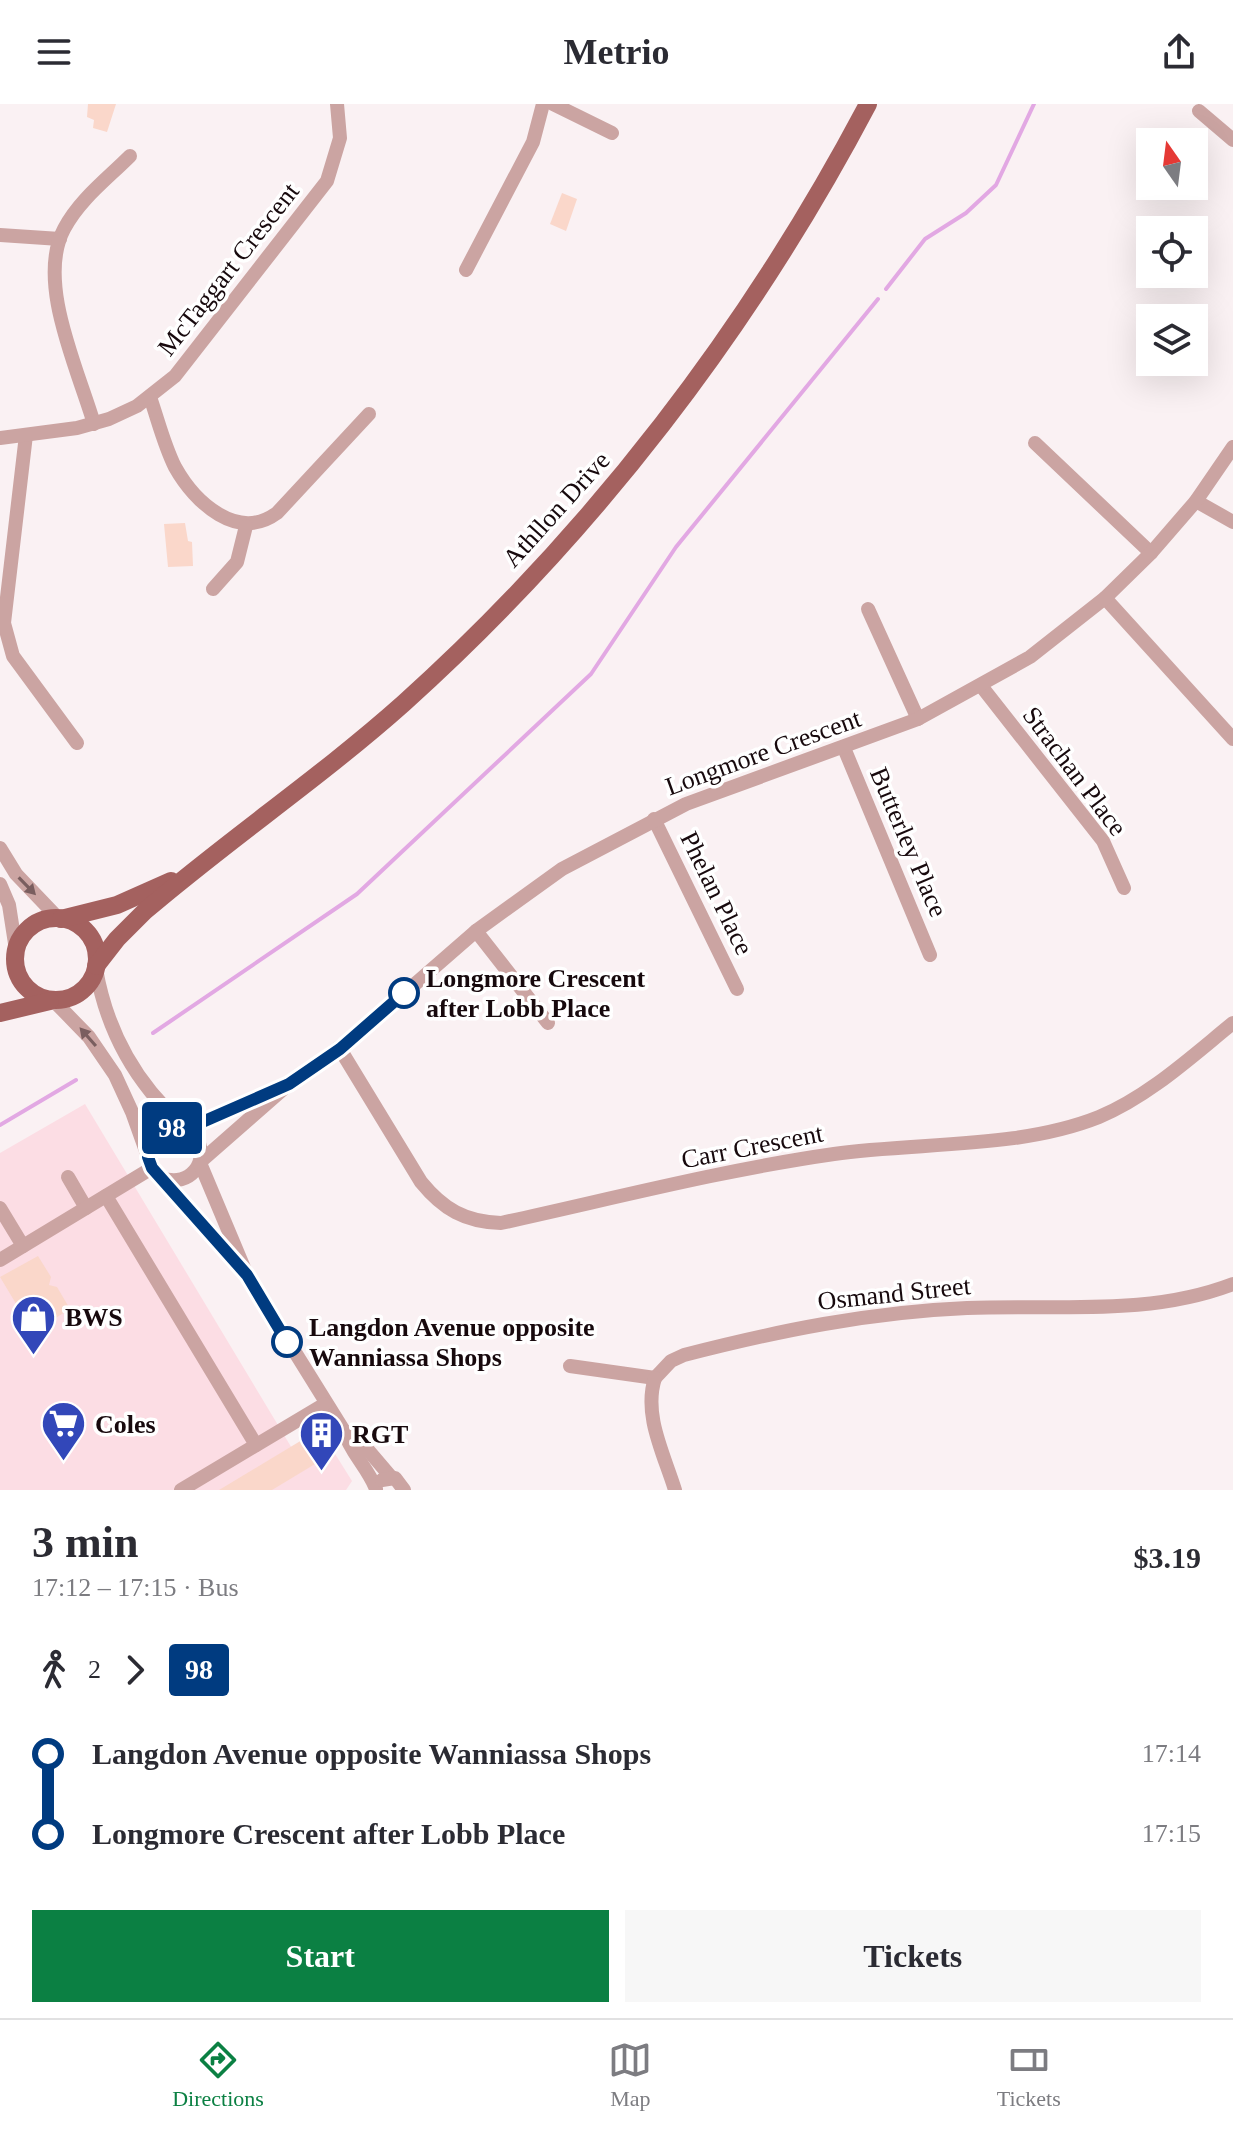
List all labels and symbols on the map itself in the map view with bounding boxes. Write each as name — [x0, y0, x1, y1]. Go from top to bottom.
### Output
north arrow — [1136, 128, 1208, 200]
street label: McTaggart Crescent — [152, 177, 305, 361]
street label: Athllon Drive — [497, 446, 616, 573]
street label: Strachan Place — [1017, 701, 1132, 841]
street label: Longmore Crescent — [662, 703, 866, 801]
street label: Butterley Place — [864, 763, 953, 921]
street label: Phelan Place — [674, 827, 759, 960]
one-way arrow — [17, 876, 35, 895]
place label: Longmore Crescent after Lobb Place — [426, 964, 646, 1023]
marker: Longmore Crescent after Lobb Place — [389, 978, 419, 1008]
one-way arrow — [80, 1027, 97, 1047]
line badge: 98 — [136, 1102, 208, 1154]
street label: Carr Crescent — [679, 1118, 826, 1174]
street label: Osmand Street — [816, 1271, 973, 1316]
shop icon: BWS — [10, 1293, 58, 1356]
place label: BWS — [65, 1303, 123, 1332]
place label: Langdon Avenue opposite Wanniassa Shops — [309, 1313, 595, 1372]
marker: Langdon Avenue opposite Wanniassa Shops — [272, 1327, 302, 1357]
supermarket icon: Coles — [40, 1400, 88, 1463]
place label: Coles — [95, 1410, 156, 1439]
building icon: RGT — [297, 1410, 345, 1473]
place label: RGT — [352, 1420, 408, 1449]

